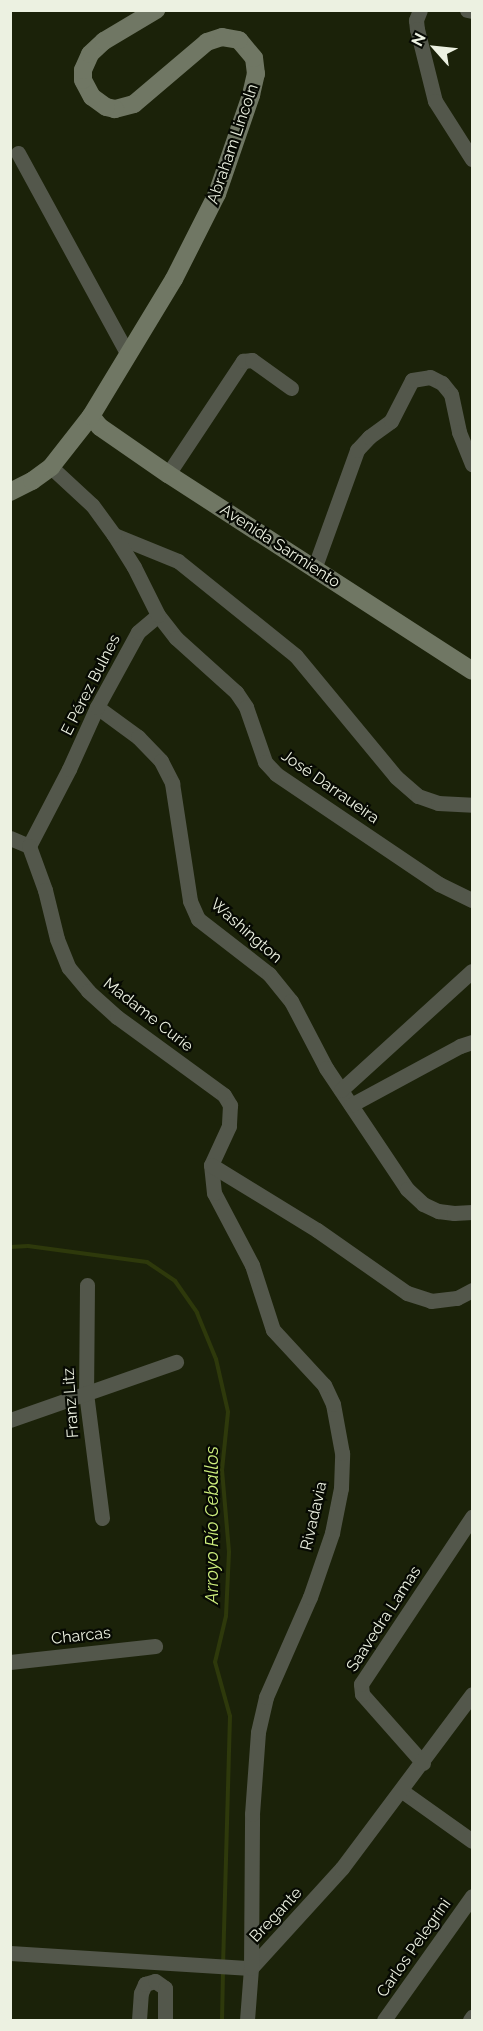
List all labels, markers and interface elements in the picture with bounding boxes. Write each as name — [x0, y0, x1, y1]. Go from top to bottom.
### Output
north arrow — [405, 18, 465, 78]
text: N — [407, 30, 430, 49]
street label: Abraham Lincoln — [203, 81, 263, 207]
street label: Avenida Sarmiento — [216, 500, 344, 592]
street label: E Pérez Bulnes — [57, 631, 125, 739]
street label: José Darraueira — [277, 746, 383, 828]
street label: Washington — [206, 895, 286, 967]
street label: Madame Curie — [99, 974, 197, 1056]
street label: Franz Litz — [59, 1367, 83, 1439]
water label: Arroyo Río Ceballos — [201, 1446, 223, 1604]
street label: Rivadavia — [297, 1480, 331, 1552]
street label: Saavedra Lamas — [343, 1563, 425, 1675]
street label: Charcas — [50, 1623, 112, 1649]
street label: Bregante — [246, 1884, 306, 1946]
street label: Carlos Pelegrini — [373, 1895, 455, 2001]

